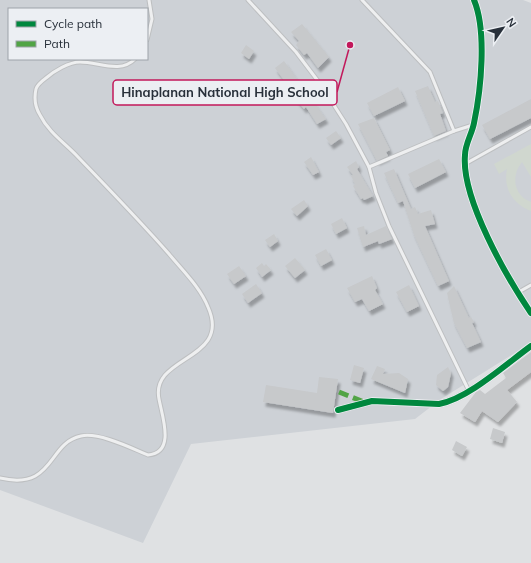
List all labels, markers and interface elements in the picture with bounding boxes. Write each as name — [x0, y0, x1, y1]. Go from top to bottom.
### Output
legend — [8, 8, 148, 60]
north arrow — [483, 8, 523, 48]
text: N — [503, 15, 519, 30]
text: Cycle path — [44, 16, 102, 31]
text: Path — [44, 36, 70, 51]
callout: Hinaplanan National High School — [113, 80, 337, 105]
text: Hinaplanan National High School — [121, 84, 329, 100]

